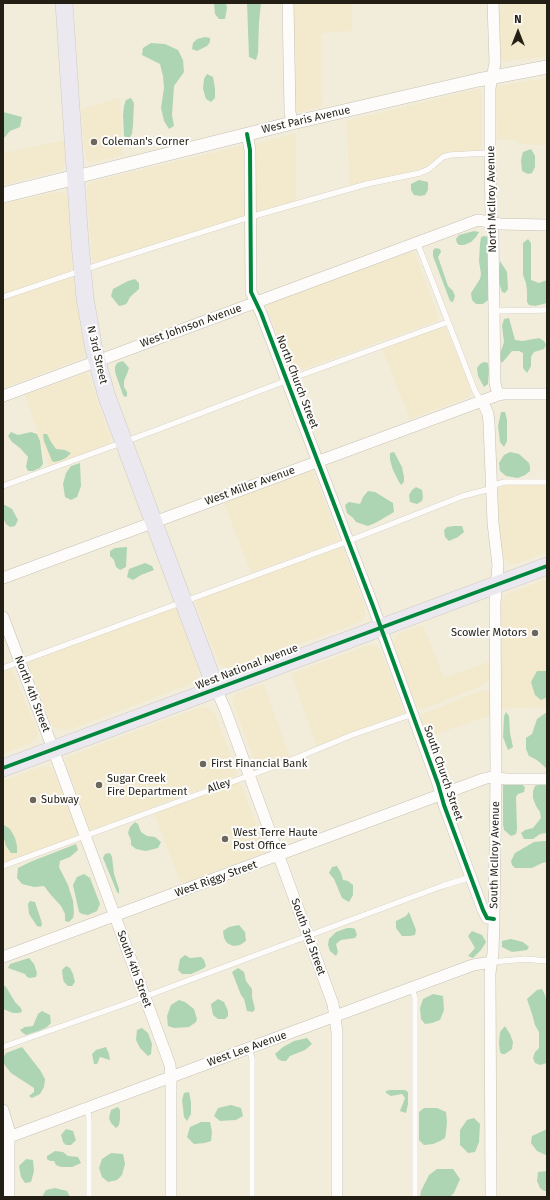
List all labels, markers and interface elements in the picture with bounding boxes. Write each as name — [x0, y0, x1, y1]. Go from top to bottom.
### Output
north arrow — [498, 12, 538, 52]
text: N — [514, 13, 522, 26]
street label: West Paris Avenue — [260, 103, 352, 137]
place label: Coleman's Corner — [102, 135, 189, 149]
marker: Coleman's Corner — [89, 137, 99, 147]
street label: North McIlroy Avenue — [484, 145, 500, 253]
street label: West Johnson Avenue — [138, 301, 244, 351]
street label: N 3rd Street — [84, 325, 110, 385]
street label: North Church Street — [273, 334, 321, 430]
street label: West Miller Avenue — [203, 464, 297, 508]
place label: Scowler Motors — [451, 626, 527, 640]
marker: Scowler Motors — [530, 628, 540, 638]
street label: West National Avenue — [194, 641, 300, 693]
street label: North 4th Street — [11, 654, 53, 734]
street label: South Church Street — [421, 724, 465, 822]
place label: First Financial Bank — [211, 757, 307, 771]
marker: First Financial Bank — [198, 759, 208, 769]
place label: Sugar Creek Fire Department — [107, 772, 187, 798]
street label: Alley — [205, 776, 233, 796]
marker: Sugar Creek Fire Department — [94, 780, 104, 790]
place label: Subway — [41, 793, 79, 807]
marker: Subway — [28, 795, 38, 805]
street label: South McIlroy Avenue — [487, 801, 503, 909]
place label: West Terre Haute Post Office — [233, 826, 318, 852]
marker: West Terre Haute Post Office — [220, 834, 230, 844]
street label: West Riggy Street — [173, 858, 259, 900]
street label: South 3rd Street — [288, 897, 328, 977]
street label: South 4th Street — [114, 929, 154, 1009]
street label: West Lee Avenue — [205, 1028, 289, 1070]

